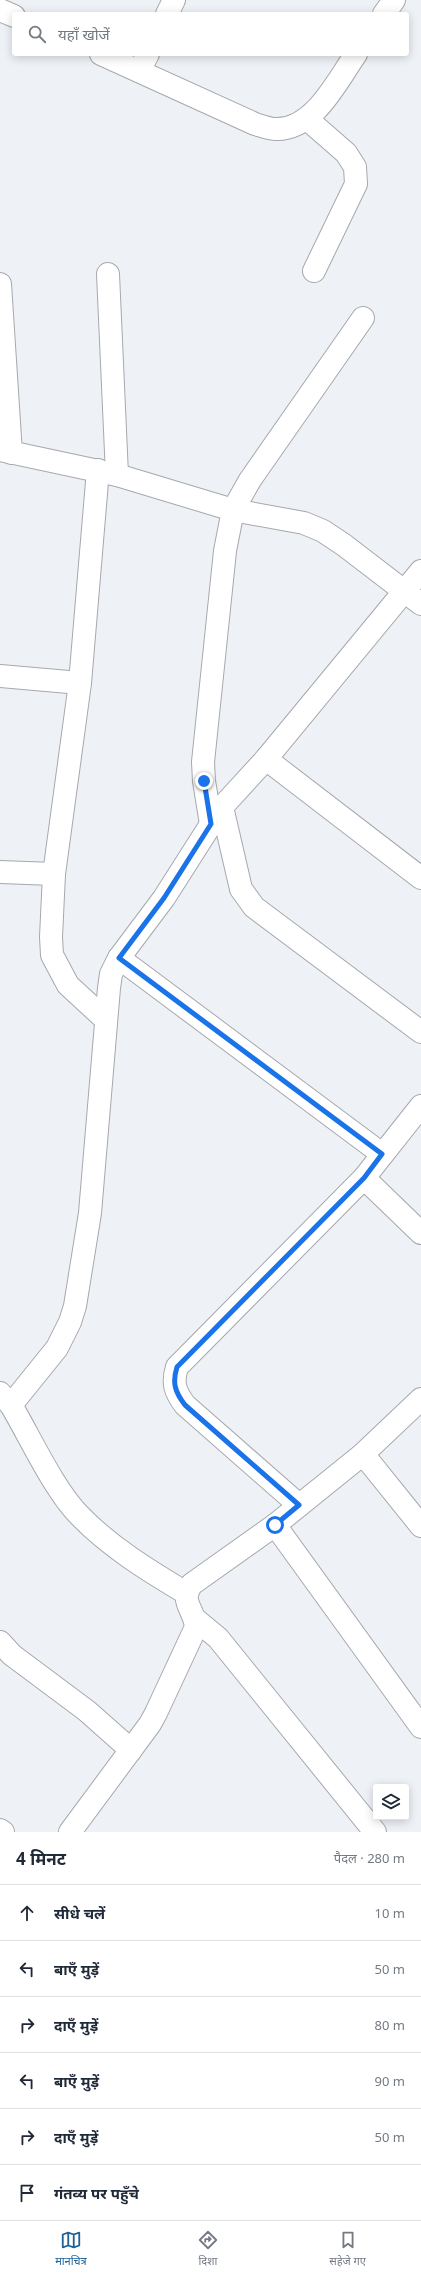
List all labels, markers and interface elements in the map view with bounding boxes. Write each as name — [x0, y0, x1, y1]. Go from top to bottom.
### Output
search box — [12, 12, 409, 56]
icon: search — [26, 23, 48, 45]
text: यहाँ खोजें — [58, 24, 110, 44]
route end — [195, 772, 213, 790]
route start — [266, 1516, 284, 1534]
map controls — [373, 1784, 409, 1820]
button: layers — [373, 1784, 409, 1820]
text: 4 मिनट — [16, 1847, 66, 1870]
text: पैदल · 280 m — [334, 1849, 405, 1867]
icon: ahead — [16, 1902, 38, 1924]
text: सीधे चलें — [54, 1903, 105, 1923]
text: 10 m — [375, 1904, 405, 1922]
icon: left — [16, 1958, 38, 1980]
text: बाएँ मुड़ें — [54, 1959, 99, 1979]
text: 50 m — [375, 1960, 405, 1978]
icon: right — [16, 2014, 38, 2036]
text: दाएँ मुड़ें — [54, 2015, 98, 2035]
text: 80 m — [375, 2016, 405, 2034]
icon: left — [16, 2070, 38, 2092]
text: बाएँ मुड़ें — [54, 2071, 99, 2091]
text: 90 m — [375, 2072, 405, 2090]
icon: right — [16, 2126, 38, 2148]
text: दाएँ मुड़ें — [54, 2127, 98, 2147]
text: 50 m — [375, 2128, 405, 2146]
icon: arrive — [16, 2182, 38, 2204]
text: गंतव्य पर पहुँचे — [54, 2183, 139, 2203]
tab: मानचित्र — [55, 2229, 87, 2268]
tab: दिशा — [197, 2229, 219, 2268]
tab: सहेजे गए — [329, 2229, 366, 2268]

